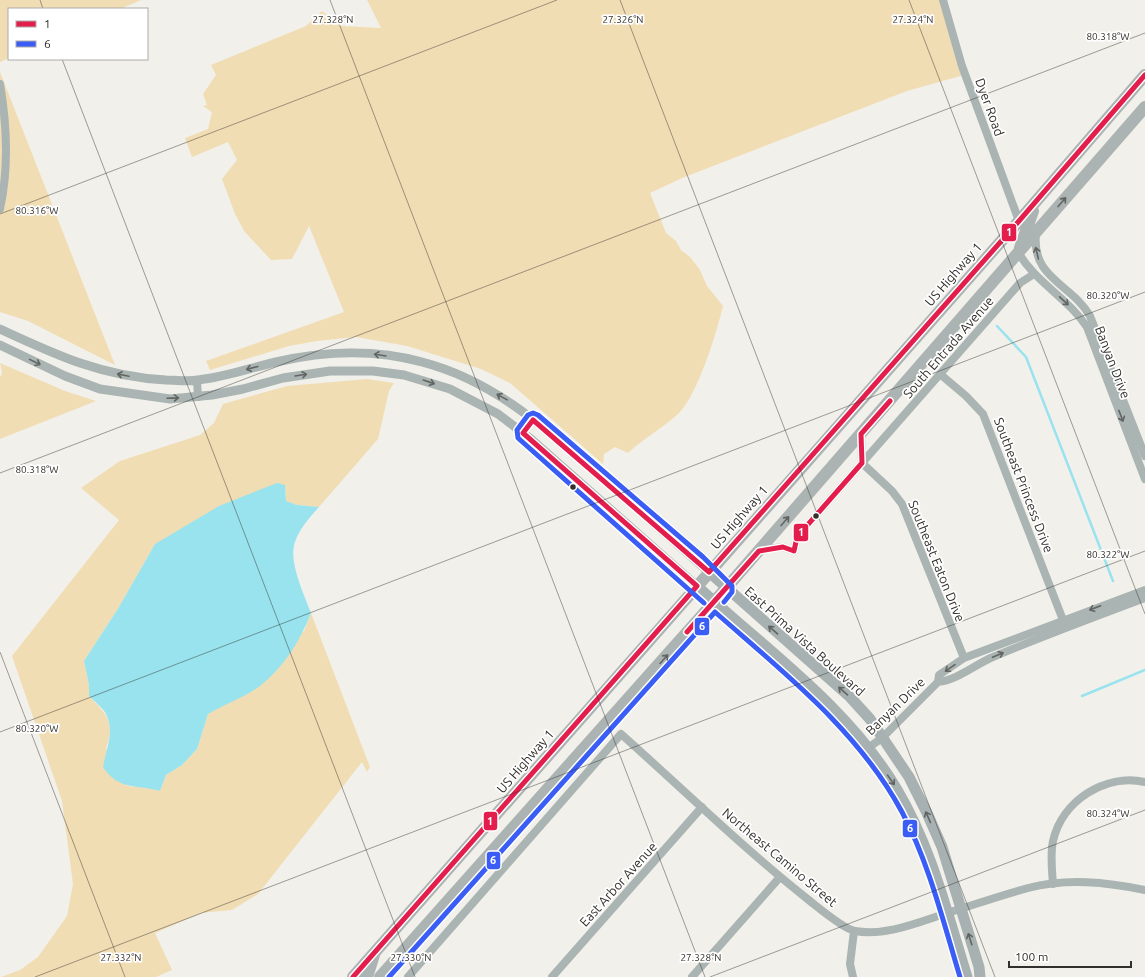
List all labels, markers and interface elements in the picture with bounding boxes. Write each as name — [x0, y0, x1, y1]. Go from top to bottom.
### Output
legend — [8, 8, 148, 60]
text: 27.328°N — [312, 14, 354, 25]
text: 27.326°N — [602, 14, 644, 25]
text: 27.324°N — [892, 14, 934, 25]
text: 1 — [44, 17, 51, 30]
text: 80.318°W — [1086, 31, 1130, 42]
text: 6 — [44, 37, 51, 50]
street label: Dyer Road — [973, 76, 1007, 138]
one-way arrow — [1058, 197, 1067, 207]
text: 80.316°W — [15, 205, 59, 216]
line badge: 1 — [1001, 223, 1017, 242]
text: 1 — [1006, 226, 1012, 238]
street label: US Highway 1 — [922, 240, 984, 308]
one-way arrow — [1032, 246, 1040, 259]
text: 80.320°W — [1086, 290, 1130, 301]
street label: South Entrada Avenue — [900, 293, 996, 401]
one-way arrow — [1059, 296, 1069, 305]
street label: Banyan Drive — [1093, 324, 1133, 400]
one-way arrow — [374, 350, 387, 358]
one-way arrow — [29, 359, 41, 366]
one-way arrow — [245, 365, 258, 373]
one-way arrow — [117, 371, 130, 379]
one-way arrow — [294, 371, 307, 379]
one-way arrow — [422, 379, 435, 386]
one-way arrow — [496, 392, 508, 400]
one-way arrow — [166, 394, 179, 402]
one-way arrow — [1117, 409, 1125, 421]
street label: Southeast Princess Drive — [992, 416, 1056, 554]
text: 80.318°W — [15, 464, 59, 475]
unlabelled marker — [568, 482, 578, 492]
street label: US Highway 1 — [708, 483, 770, 551]
street label: Southeast Eaton Drive — [906, 498, 968, 624]
unlabelled marker — [811, 511, 821, 521]
one-way arrow — [780, 516, 790, 526]
line badge: 1 — [793, 523, 809, 542]
text: 1 — [798, 526, 804, 538]
text: 80.322°W — [1086, 549, 1130, 560]
street label: East Prima Vista Boulevard — [742, 584, 868, 698]
one-way arrow — [1090, 605, 1102, 613]
line badge: 6 — [694, 617, 710, 636]
text: 6 — [699, 620, 705, 632]
one-way arrow — [767, 625, 778, 634]
one-way arrow — [992, 650, 1004, 658]
one-way arrow — [659, 654, 668, 664]
one-way arrow — [944, 664, 955, 672]
street label: Banyan Drive — [863, 674, 927, 738]
one-way arrow — [838, 686, 848, 696]
text: 80.320°W — [15, 723, 59, 734]
street label: US Highway 1 — [494, 727, 556, 795]
one-way arrow — [887, 774, 895, 785]
street label: Northeast Camino Street — [720, 805, 840, 909]
text: 80.324°W — [1086, 808, 1130, 819]
line badge: 1 — [483, 811, 498, 831]
one-way arrow — [924, 811, 931, 823]
text: 1 — [487, 815, 493, 827]
line badge: 6 — [902, 819, 918, 838]
text: 6 — [907, 822, 913, 834]
street label: East Arbor Avenue — [577, 839, 659, 929]
line badge: 6 — [486, 851, 501, 870]
text: 6 — [490, 854, 496, 866]
one-way arrow — [966, 933, 973, 946]
scale bar — [1009, 943, 1131, 969]
text: 100 m — [1015, 950, 1048, 963]
text: 27.332°N — [100, 952, 142, 963]
text: 27.330°N — [390, 952, 432, 963]
text: 27.328°N — [680, 952, 722, 963]

